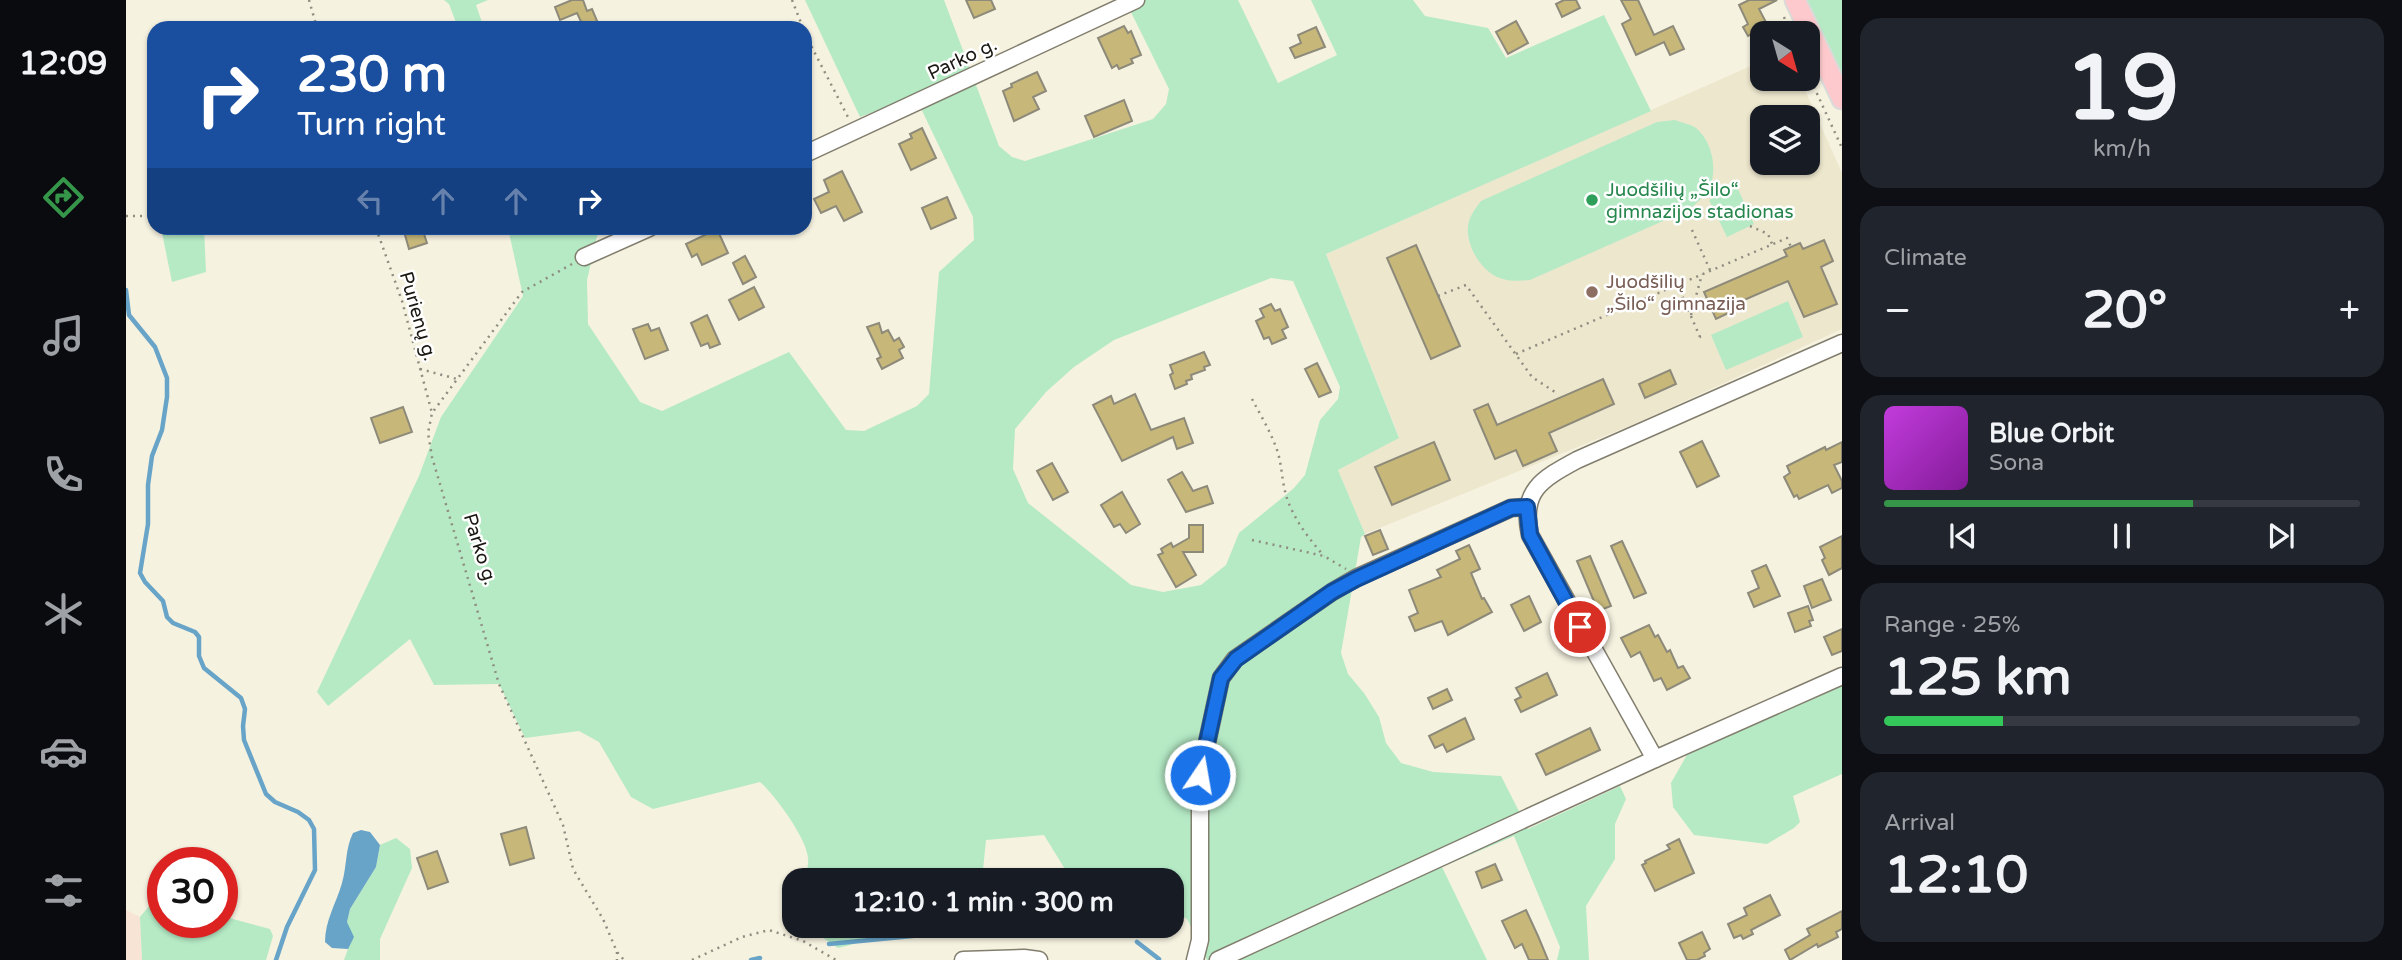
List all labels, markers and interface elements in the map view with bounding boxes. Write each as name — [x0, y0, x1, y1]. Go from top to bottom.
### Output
north arrow — [1750, 21, 1820, 91]
map controls — [1750, 21, 1820, 175]
street label: Parko g. — [924, 33, 1001, 84]
text: 19 — [2065, 34, 2179, 144]
text: 12:09 — [19, 45, 107, 83]
text: 230 m — [297, 46, 447, 105]
icon: right — [182, 49, 273, 140]
button: layers — [1750, 105, 1820, 175]
text: Turn right — [297, 106, 446, 144]
text: km/h — [2093, 135, 2151, 163]
icon: directions — [39, 173, 88, 222]
place label: Juodšilių „Šilo“ gimnazijos stadionas — [1606, 179, 1794, 223]
icon: left — [351, 182, 389, 220]
icon: ahead — [424, 182, 462, 220]
icon: ahead — [497, 182, 535, 220]
icon: right — [570, 182, 608, 220]
marker: Juodšilių „Šilo“ gimnazijos stadionas — [1584, 192, 1600, 208]
text: Climate — [1884, 244, 1967, 272]
street label: Purienų g. — [395, 269, 441, 363]
place label: Juodšilių „Šilo“ gimnazija — [1606, 271, 1746, 315]
text: 20° — [2082, 279, 2167, 342]
marker: Juodšilių „Šilo“ gimnazija — [1584, 284, 1600, 300]
text: − — [1884, 288, 1911, 334]
text: + — [2339, 288, 2360, 334]
icon: music — [39, 311, 88, 360]
text: Blue Orbit — [1989, 418, 2114, 449]
text: Sona — [1989, 449, 2044, 477]
icon: phone — [39, 450, 88, 499]
street label: Parko g. — [459, 511, 501, 588]
icon: previous — [1944, 517, 1982, 555]
icon: pause — [2103, 517, 2141, 555]
icon: next — [2262, 517, 2300, 555]
icon: climate — [39, 589, 88, 638]
pin — [1550, 597, 1610, 657]
icon: arrive — [1561, 608, 1599, 646]
text: Range · 25% — [1884, 611, 2020, 639]
text: 125 km — [1884, 646, 2072, 709]
icon: car — [39, 727, 88, 776]
position arrow — [1163, 738, 1237, 812]
text: Arrival — [1884, 809, 1955, 837]
text: 12:10 — [1884, 844, 2028, 907]
speed limit sign: 30 — [147, 847, 238, 938]
icon: filters — [39, 866, 88, 915]
text: 12:10 · 1 min · 300 m — [852, 887, 1114, 918]

